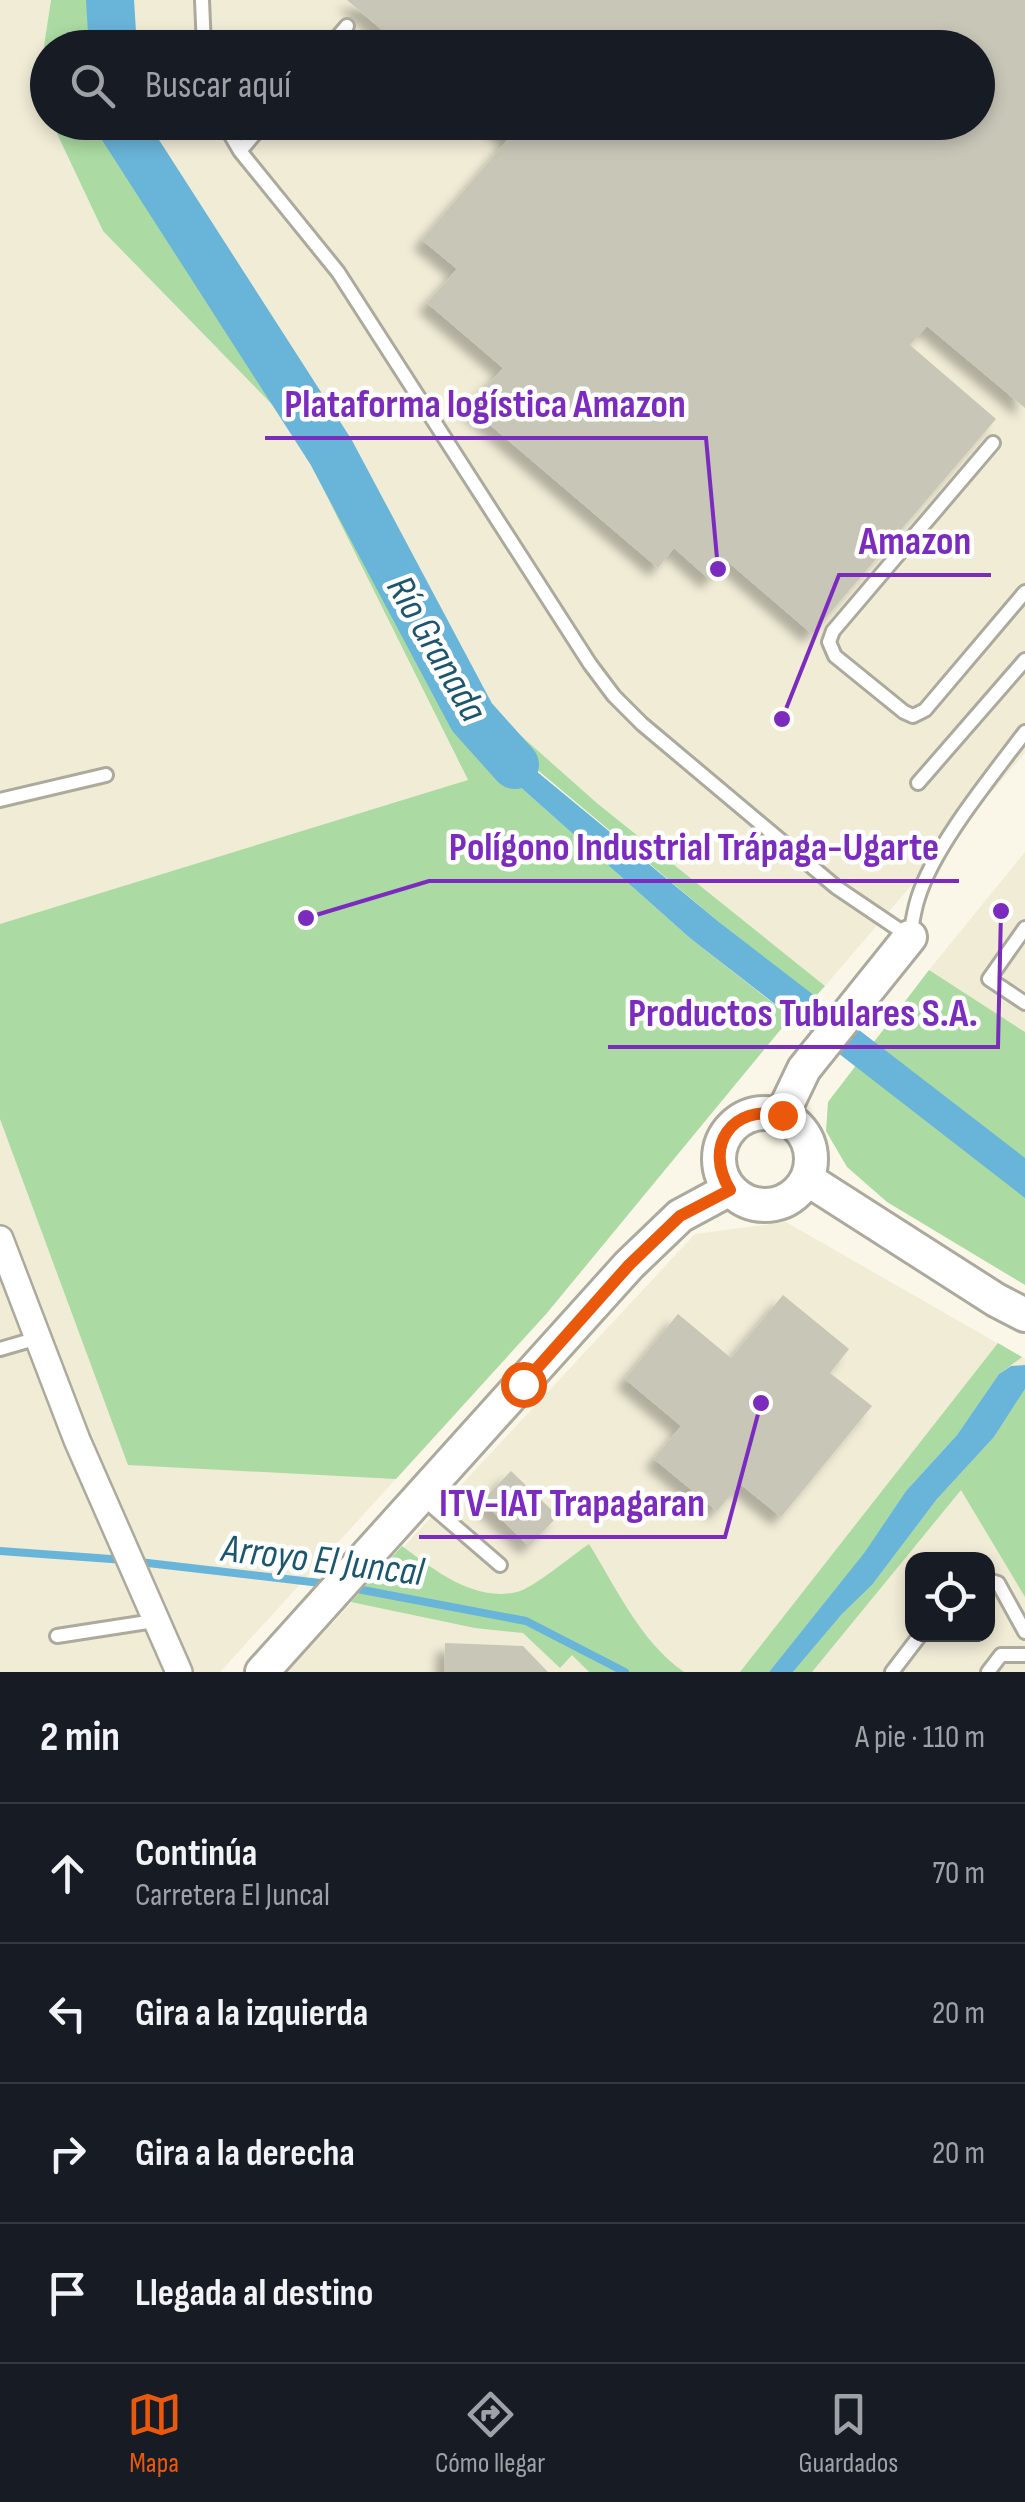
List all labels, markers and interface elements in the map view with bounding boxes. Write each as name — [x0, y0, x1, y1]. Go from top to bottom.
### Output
search box — [30, 30, 995, 140]
icon: search — [65, 58, 120, 113]
text: Buscar aquí — [145, 63, 291, 108]
callout: Plataforma logística Amazon — [265, 368, 706, 438]
text: Plataforma logística Amazon — [284, 381, 686, 429]
callout: Amazon — [839, 505, 991, 575]
text: Amazon — [858, 518, 971, 566]
water label: Río Granada — [375, 568, 497, 730]
callout: Polígono Industrial Trápaga-Ugarte — [429, 811, 959, 881]
text: Polígono Industrial Trápaga-Ugarte — [449, 824, 939, 872]
callout: Productos Tubulares S.A. — [608, 977, 998, 1047]
text: Productos Tubulares S.A. — [628, 990, 978, 1038]
route end — [760, 1093, 806, 1139]
route start — [501, 1362, 547, 1408]
callout: ITV-IAT Trapagaran — [419, 1467, 725, 1537]
text: ITV-IAT Trapagaran — [439, 1480, 705, 1528]
water label: Arroyo El Juncal — [217, 1525, 428, 1597]
map controls — [905, 1552, 995, 1642]
button: locate — [905, 1552, 995, 1642]
text: 2 min — [40, 1712, 120, 1763]
text: A pie · 110 m — [855, 1718, 985, 1757]
text: Continúa — [135, 1831, 257, 1876]
icon: ahead — [40, 1846, 95, 1901]
text: 70 m — [932, 1854, 985, 1893]
text: Carretera El Juncal — [135, 1876, 330, 1915]
icon: left — [40, 1986, 95, 2041]
text: Gira a la izquierda — [135, 1991, 368, 2036]
text: 20 m — [932, 1994, 985, 2033]
icon: right — [40, 2126, 95, 2181]
text: Gira a la derecha — [135, 2131, 355, 2176]
text: 20 m — [932, 2134, 985, 2173]
icon: arrive — [40, 2266, 95, 2321]
text: Llegada al destino — [135, 2271, 373, 2316]
tab: Mapa — [127, 2387, 182, 2480]
tab: Cómo llegar — [435, 2387, 545, 2480]
tab: Guardados — [798, 2387, 898, 2480]

